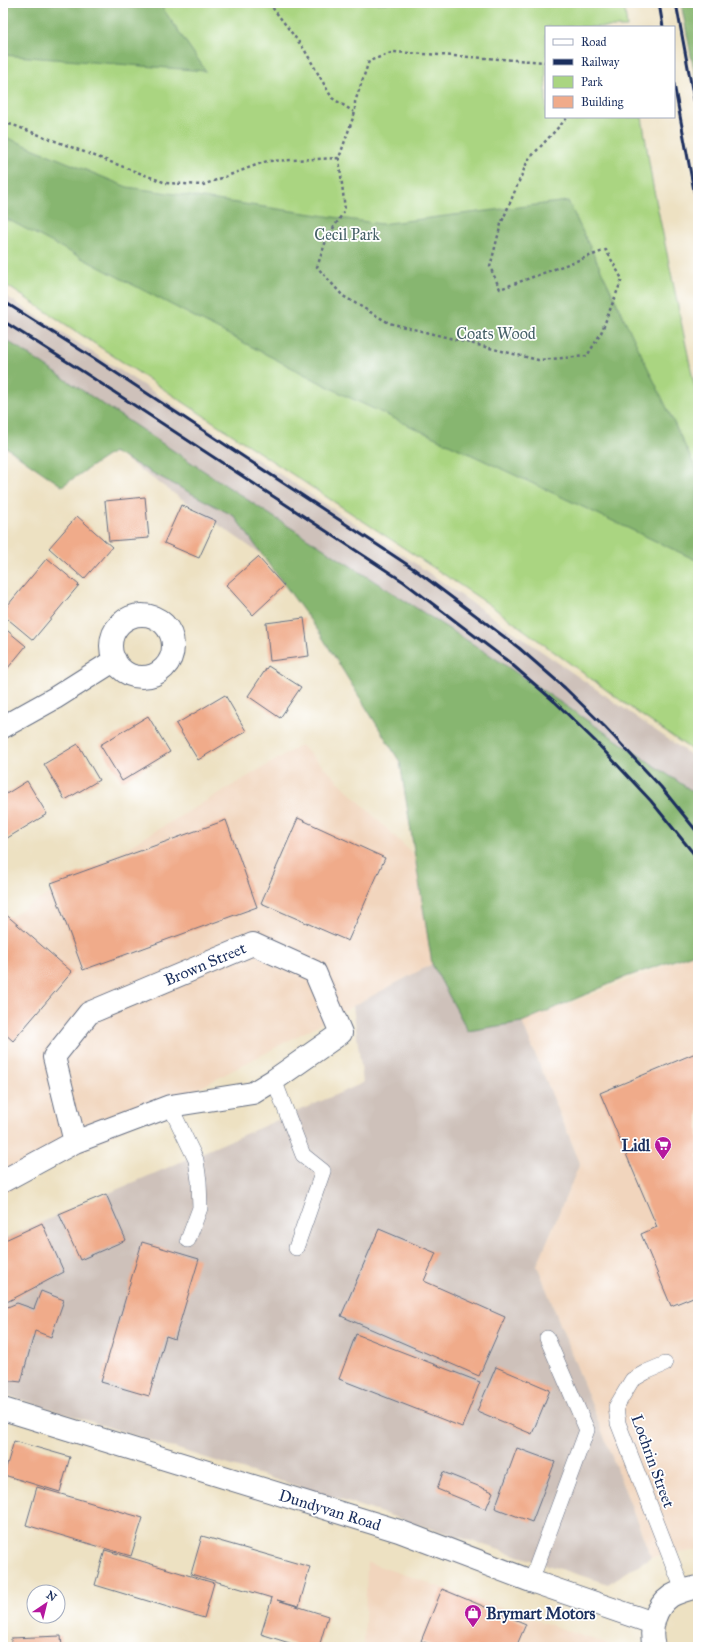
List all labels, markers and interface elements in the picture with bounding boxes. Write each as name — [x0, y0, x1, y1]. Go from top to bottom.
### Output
legend — [545, 26, 675, 118]
text: Road — [581, 35, 607, 49]
text: Railway — [581, 55, 620, 69]
text: Park — [581, 75, 603, 89]
text: Building — [581, 95, 624, 110]
park label: Cecil Park — [314, 225, 380, 244]
park label: Coats Wood — [456, 324, 536, 343]
street label: Brown Street — [161, 938, 249, 990]
supermarket icon: Lidl — [653, 1135, 673, 1160]
place label: Lidl — [621, 1136, 651, 1155]
street label: Lochrin Street — [627, 1412, 679, 1511]
street label: Dundyvan Road — [277, 1485, 383, 1535]
north arrow — [26, 1584, 66, 1624]
text: N — [44, 1588, 60, 1605]
shop icon: Brymart Motors — [463, 1603, 483, 1628]
place label: Brymart Motors — [486, 1604, 596, 1624]

